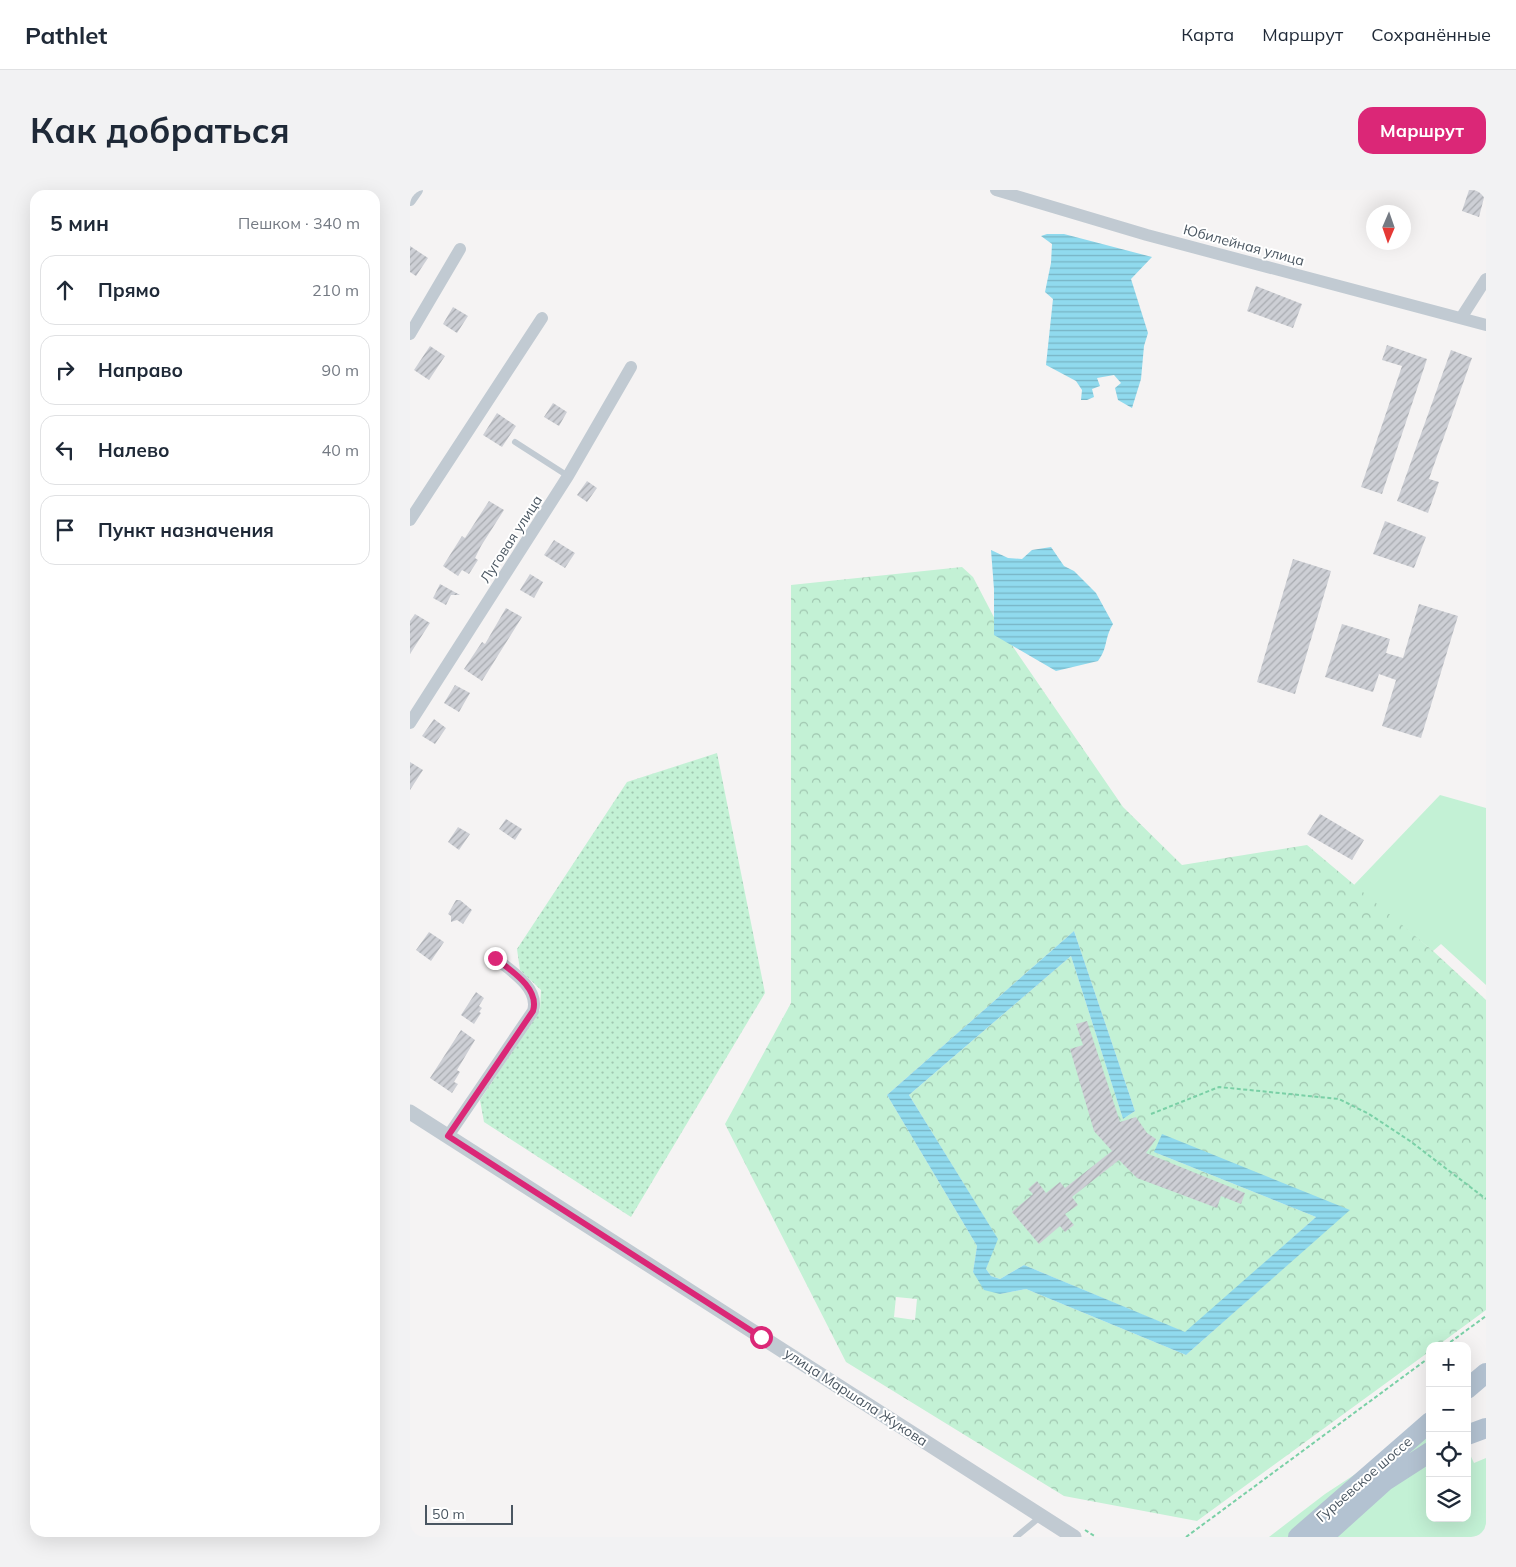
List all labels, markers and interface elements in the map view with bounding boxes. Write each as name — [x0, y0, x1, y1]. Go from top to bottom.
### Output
text: Pathlet — [25, 20, 107, 50]
text: Карта — [1181, 23, 1234, 46]
text: Маршрут — [1262, 23, 1343, 46]
text: Сохранённые — [1371, 23, 1491, 46]
button: Маршрут — [1358, 107, 1486, 154]
text: Как добраться — [30, 108, 290, 152]
north arrow — [1366, 205, 1411, 250]
text: 5 мин — [50, 210, 109, 236]
text: Пешком · 340 m — [238, 213, 360, 233]
street label: Юбилейная улица — [1182, 220, 1306, 270]
icon: ahead — [51, 276, 79, 304]
text: Прямо — [98, 278, 160, 302]
text: 210 m — [312, 280, 359, 300]
icon: right — [51, 356, 79, 384]
text: Направо — [98, 358, 183, 382]
text: 90 m — [322, 360, 359, 380]
icon: left — [51, 436, 79, 464]
text: Налево — [98, 438, 170, 462]
text: 40 m — [322, 440, 359, 460]
street label: Луговая улица — [476, 492, 546, 586]
icon: arrive — [51, 516, 79, 544]
text: Пункт назначения — [98, 518, 274, 542]
route end — [484, 947, 507, 970]
route start — [750, 1326, 773, 1349]
map controls — [1426, 1342, 1471, 1522]
button: + — [1426, 1342, 1471, 1387]
street label: улица Маршала Жукова — [781, 1344, 931, 1450]
button: − — [1426, 1387, 1471, 1432]
street label: Гурьевское шоссе — [1312, 1432, 1416, 1526]
button: locate — [1426, 1432, 1471, 1477]
button: layers — [1426, 1477, 1471, 1522]
scale bar — [425, 1502, 512, 1525]
text: 50 m — [432, 1505, 465, 1523]

